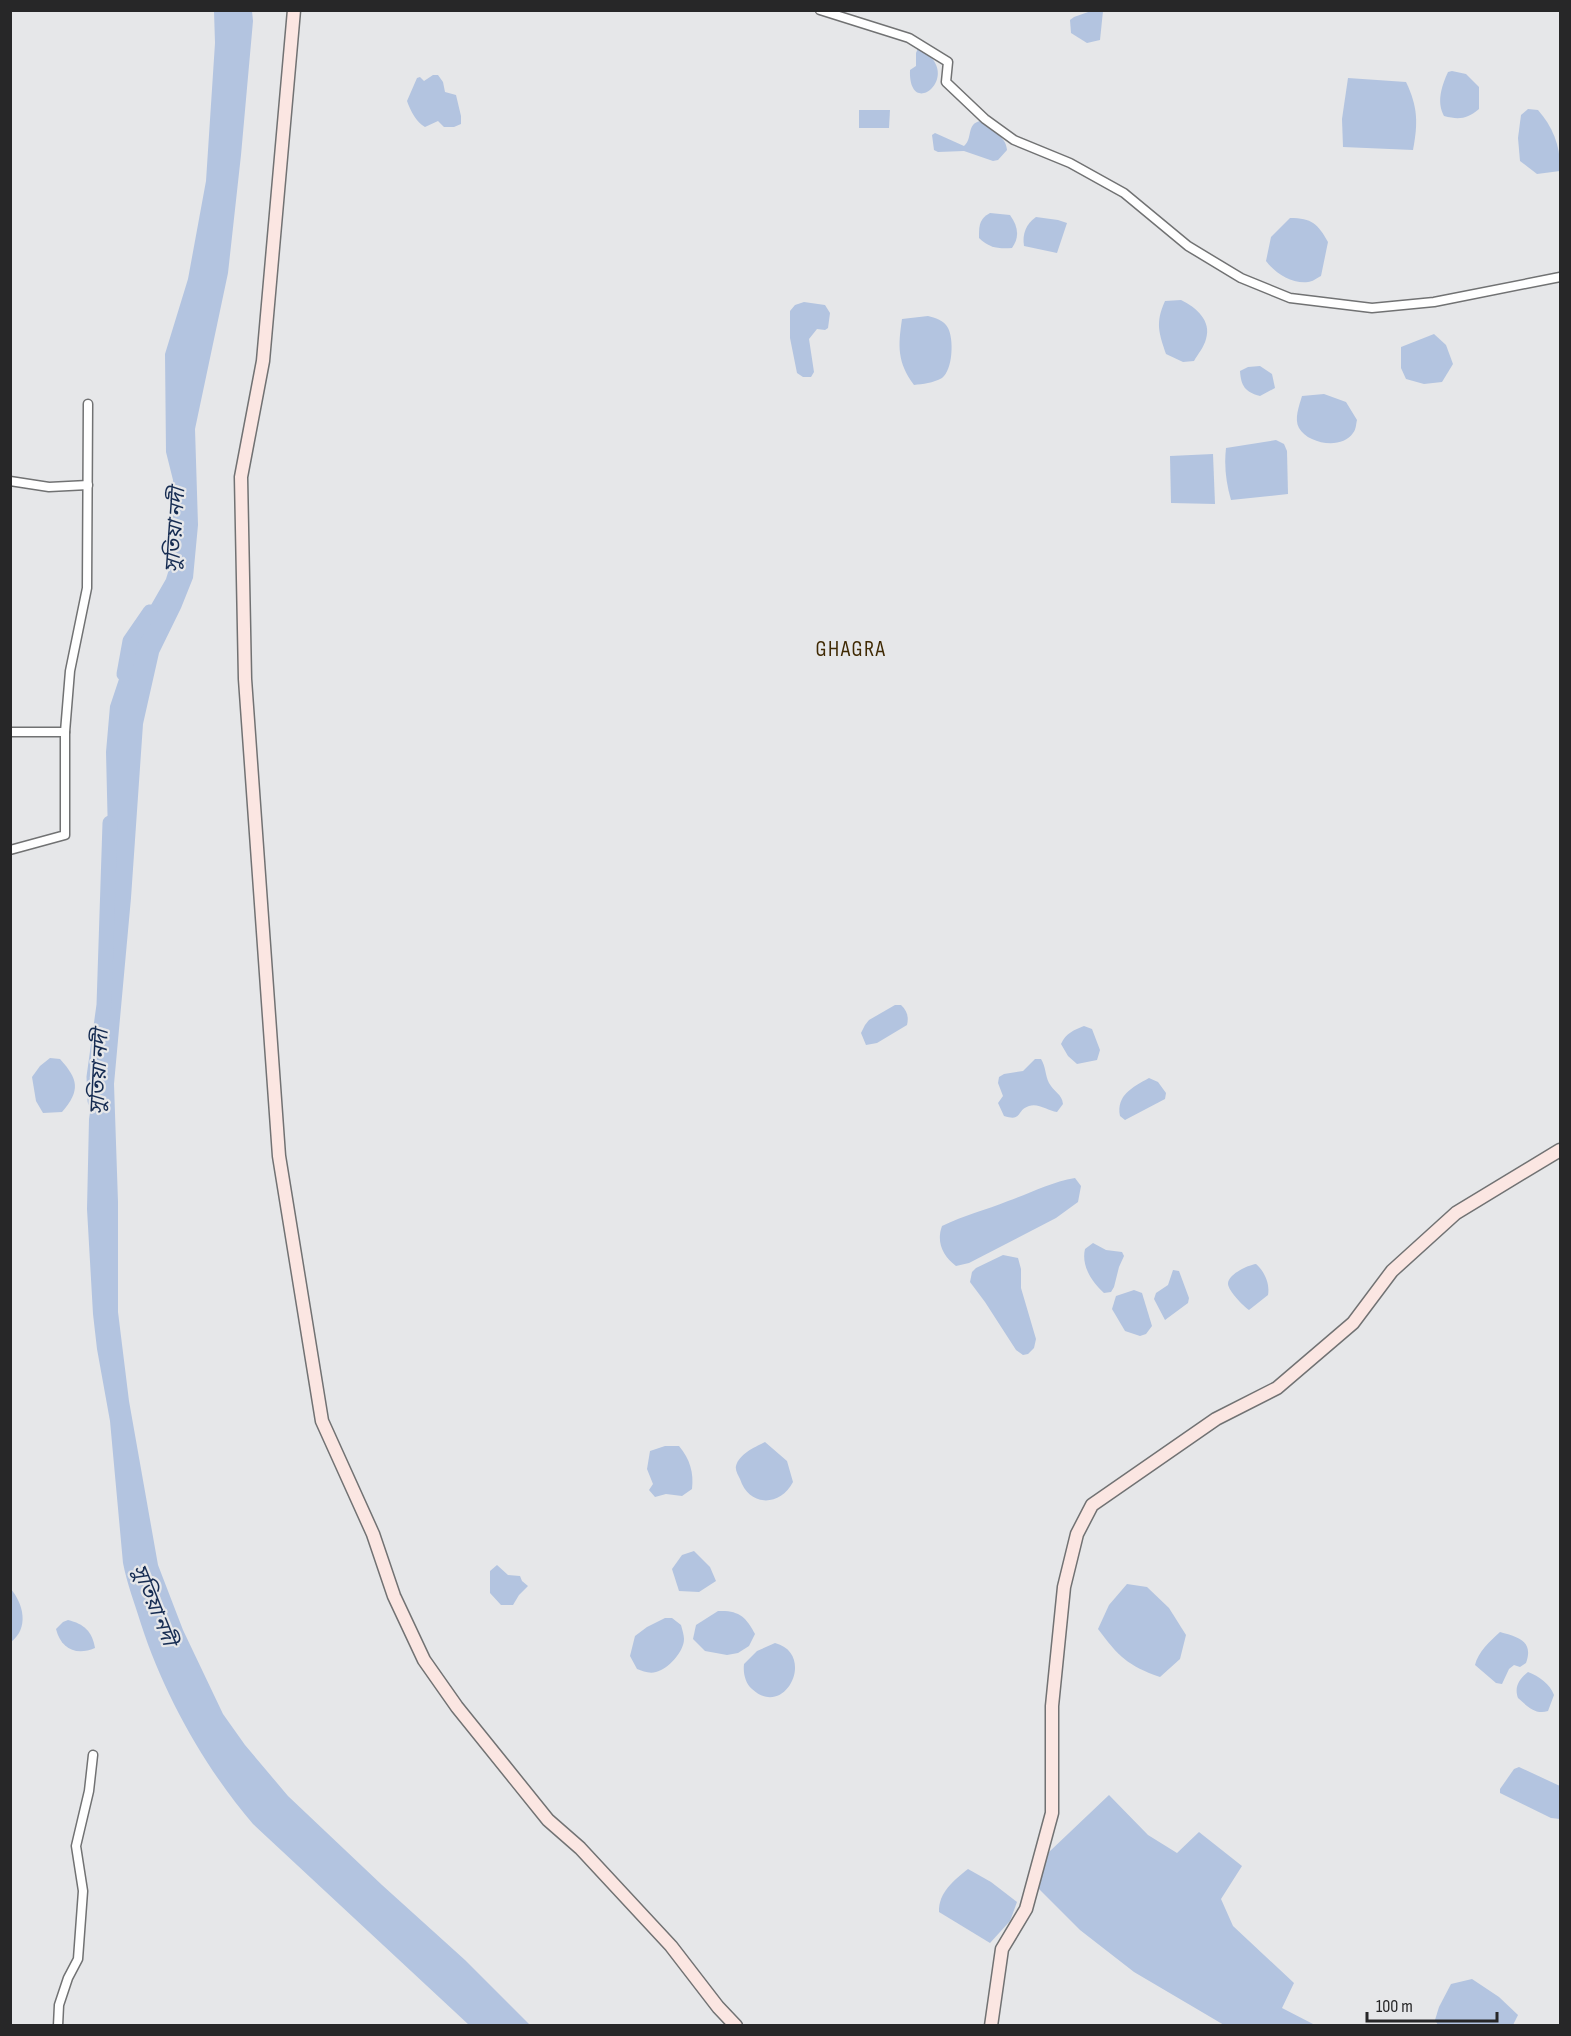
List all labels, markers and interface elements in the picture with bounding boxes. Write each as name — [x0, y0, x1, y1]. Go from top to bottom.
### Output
water label: সুতিয়া নদী — [159, 482, 191, 573]
district label: GHAGRA — [816, 636, 886, 663]
water label: সুতিয়া নদী — [83, 1024, 114, 1115]
water label: সুতিয়া নদী — [126, 1560, 184, 1653]
scale bar — [1367, 1985, 1498, 2023]
text: 100 m — [1376, 1996, 1413, 2017]

